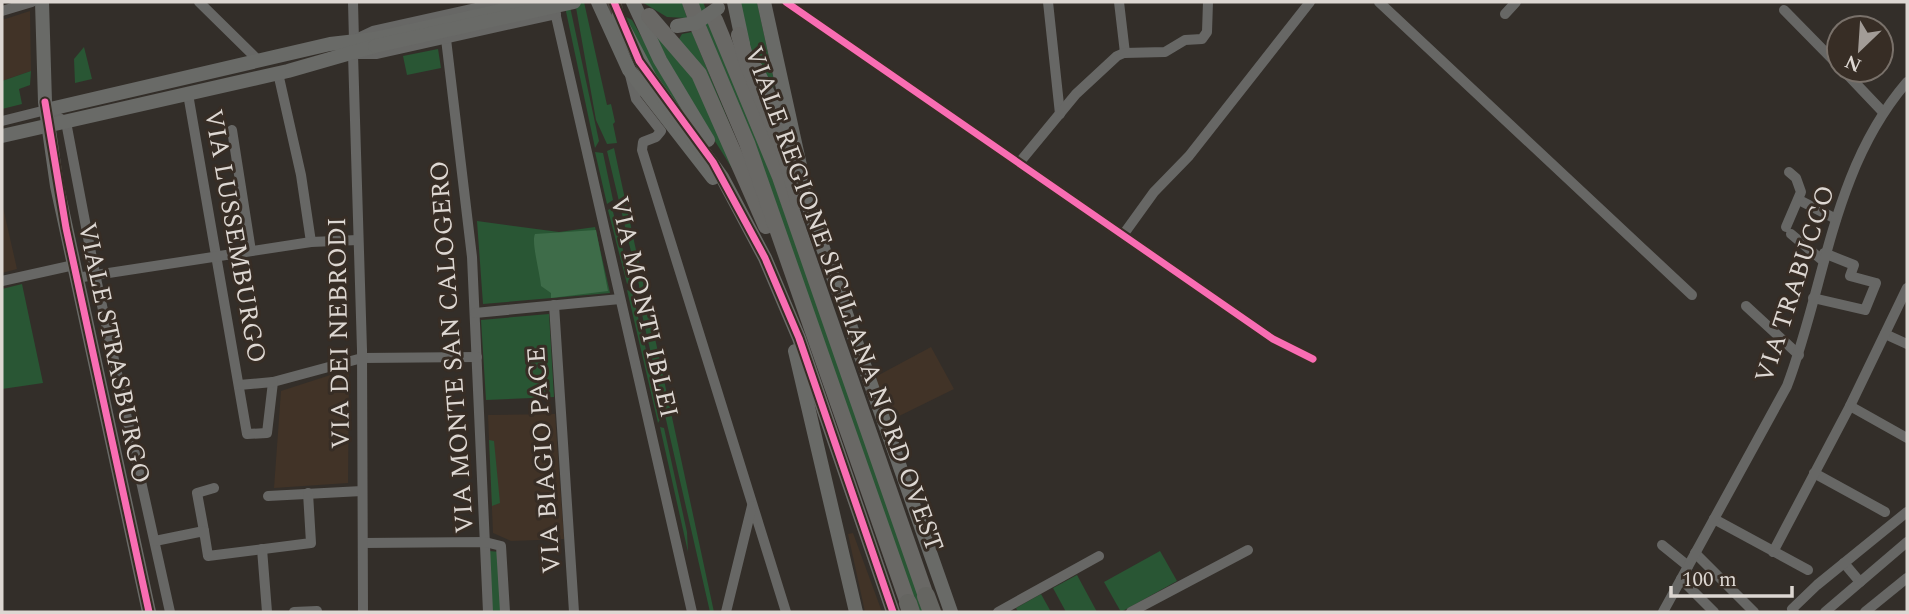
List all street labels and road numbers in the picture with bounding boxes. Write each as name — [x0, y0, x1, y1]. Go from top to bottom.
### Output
street label: VIALE REGIONE SICILIANA NORD OVEST — [734, 40, 954, 558]
street label: VIA LUSSEMBURGO — [193, 106, 277, 366]
street label: VIA MONTE SAN CALOGERO — [419, 159, 485, 535]
street label: VIA TRABUCCO — [1744, 180, 1846, 388]
street label: VIA MONTI IBLEI — [599, 192, 689, 422]
street label: VIA DEI NEBRODI — [317, 217, 361, 449]
street label: VIALE STRASBURGO — [67, 219, 161, 487]
street label: VIA BIAGIO PACE — [516, 345, 572, 575]

